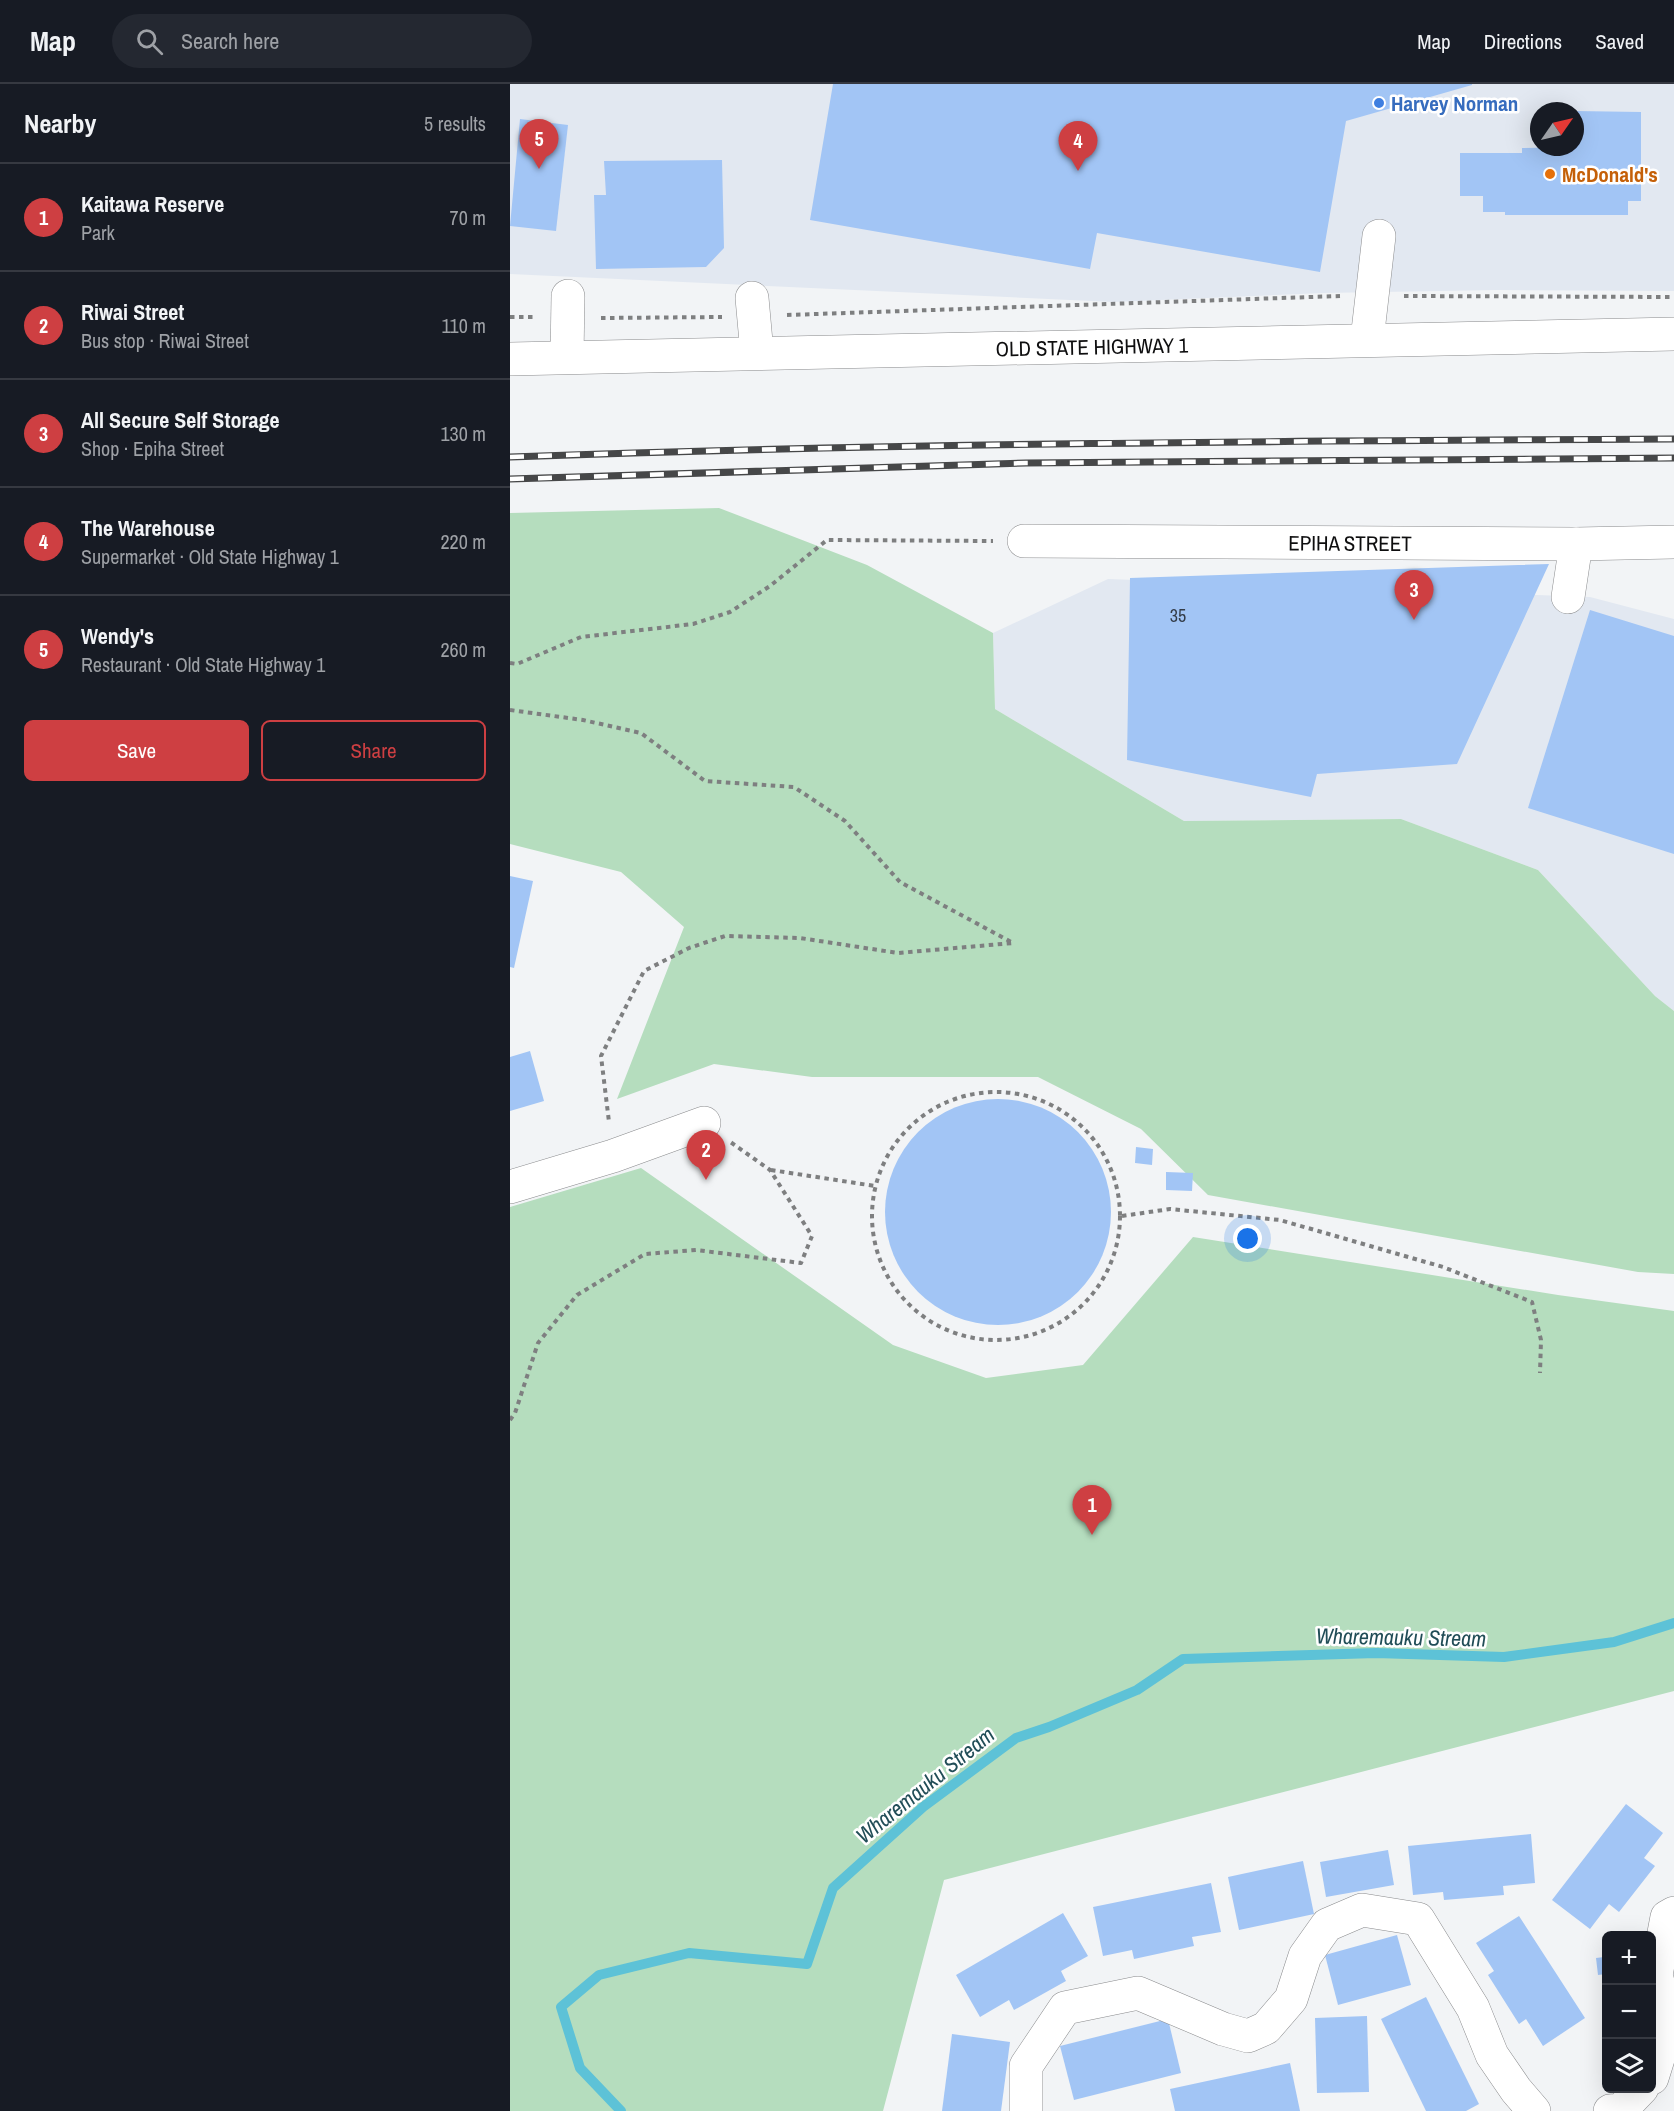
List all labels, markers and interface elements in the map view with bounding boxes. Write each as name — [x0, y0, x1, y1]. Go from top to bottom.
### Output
search box — [112, 14, 532, 68]
text: Map — [30, 22, 76, 60]
icon: search — [133, 25, 166, 58]
text: Search here — [181, 26, 279, 56]
text: Map — [1417, 27, 1451, 56]
text: Directions — [1484, 27, 1562, 56]
text: Saved — [1595, 27, 1644, 56]
place label: Harvey Norman — [1391, 89, 1518, 118]
marker: Harvey Norman — [1372, 96, 1386, 110]
north arrow — [1530, 102, 1584, 156]
text: Nearby — [24, 106, 96, 141]
text: 5 results — [424, 110, 486, 137]
pin: 5 — [519, 120, 558, 169]
pin: 4 — [1058, 122, 1098, 171]
place label: McDonald's — [1562, 160, 1658, 189]
marker: McDonald's — [1543, 167, 1557, 181]
text: Kaitawa Reserve — [81, 189, 224, 219]
text: 1 — [39, 204, 48, 231]
text: 70 m — [450, 204, 486, 231]
text: Park — [81, 219, 115, 246]
text: Riwai Street — [81, 297, 184, 327]
text: 2 — [39, 312, 48, 339]
text: 110 m — [442, 312, 486, 339]
text: Bus stop · Riwai Street — [81, 327, 249, 354]
street label: OLD STATE HIGHWAY 1 — [995, 330, 1189, 363]
text: All Secure Self Storage — [81, 405, 280, 435]
text: 3 — [39, 420, 48, 447]
text: 130 m — [440, 420, 486, 447]
text: Shop · Epiha Street — [81, 435, 224, 462]
text: The Warehouse — [81, 513, 215, 543]
text: 4 — [39, 528, 48, 555]
text: 220 m — [440, 528, 486, 555]
street label: EPIHA STREET — [1288, 528, 1412, 558]
text: Supermarket · Old State Highway 1 — [81, 543, 339, 570]
pin: 3 — [1394, 570, 1434, 620]
house number: 35 — [1170, 603, 1186, 628]
text: Wendy's — [81, 621, 154, 651]
text: 5 — [39, 636, 48, 663]
text: 260 m — [440, 636, 486, 663]
text: Restaurant · Old State Highway 1 — [81, 651, 325, 678]
button: Save — [24, 720, 249, 781]
button: Share — [261, 720, 486, 781]
pin: 2 — [686, 1130, 726, 1180]
your location — [1233, 1224, 1262, 1253]
pin: 1 — [1072, 1486, 1112, 1535]
water label: Wharemauku Stream — [1316, 1621, 1486, 1653]
water label: Wharemauku Stream — [849, 1720, 1001, 1850]
map controls — [1602, 1931, 1656, 2093]
button: + — [1602, 1931, 1656, 1985]
button: − — [1602, 1985, 1656, 2039]
button: layers — [1602, 2039, 1656, 2093]

